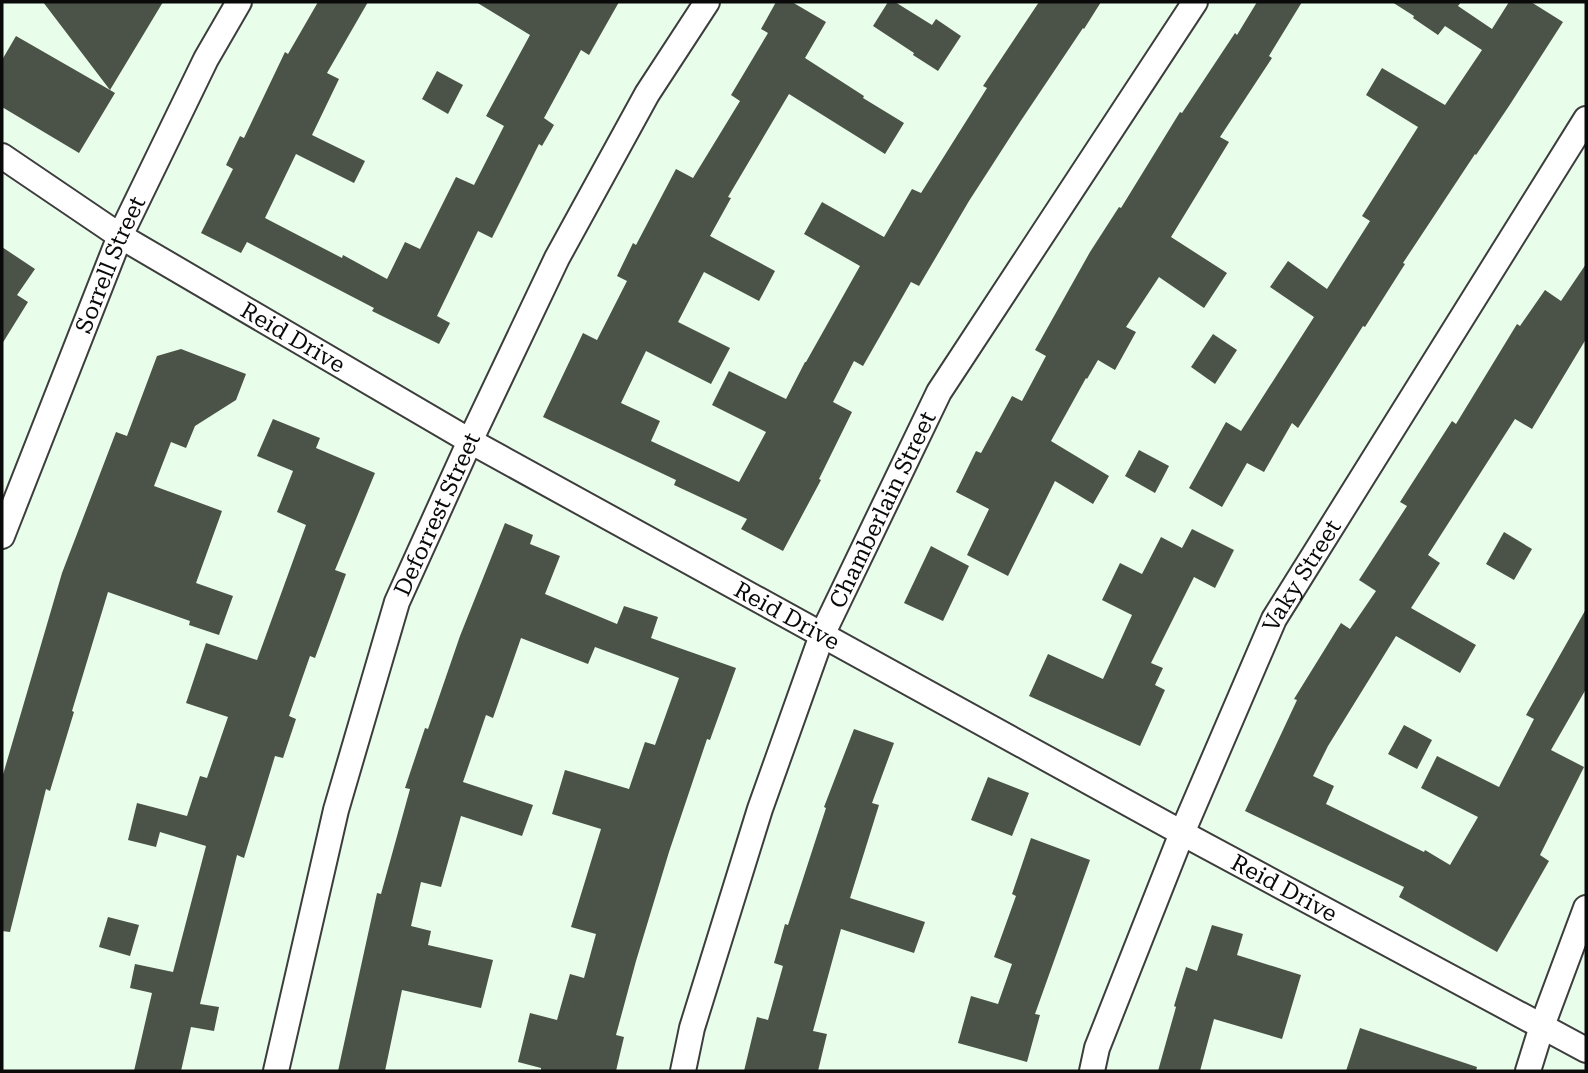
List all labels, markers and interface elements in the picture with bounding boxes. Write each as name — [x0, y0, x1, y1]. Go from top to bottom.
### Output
street label: Sorrell Street — [70, 192, 151, 337]
street label: Reid Drive — [236, 297, 350, 379]
street label: Chamberlain Street — [824, 407, 942, 613]
street label: Deforrest Street — [389, 428, 486, 600]
street label: Vaky Street — [1257, 514, 1347, 636]
street label: Reid Drive — [729, 576, 844, 656]
street label: Reid Drive — [1226, 849, 1342, 928]

